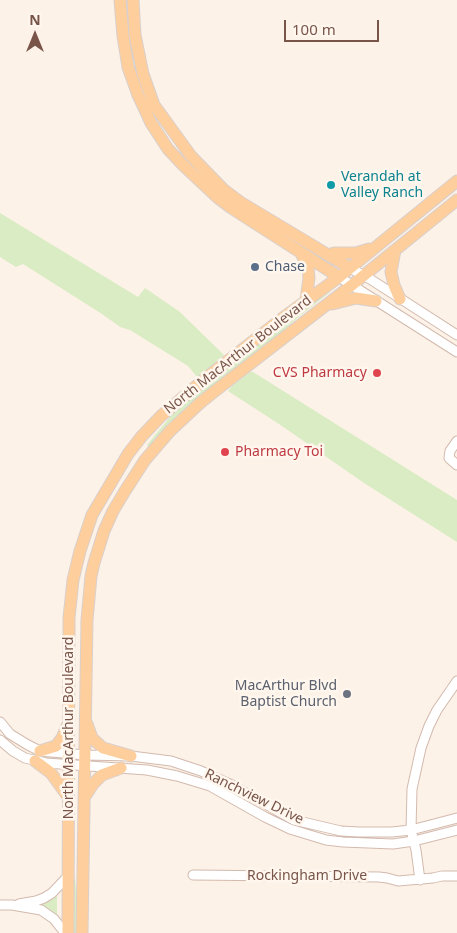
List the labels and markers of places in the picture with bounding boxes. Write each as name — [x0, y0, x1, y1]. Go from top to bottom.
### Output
place label: Verandah at Valley Ranch — [341, 169, 423, 202]
marker: Verandah at Valley Ranch — [325, 179, 337, 191]
place label: Chase — [265, 259, 305, 275]
marker: Chase — [249, 261, 261, 273]
place label: CVS Pharmacy — [273, 365, 367, 381]
marker: CVS Pharmacy — [371, 367, 383, 379]
place label: Pharmacy Toi — [235, 444, 323, 460]
marker: Pharmacy Toi — [219, 446, 231, 458]
place label: MacArthur Blvd Baptist Church — [235, 678, 337, 710]
marker: MacArthur Blvd Baptist Church — [341, 688, 353, 700]

